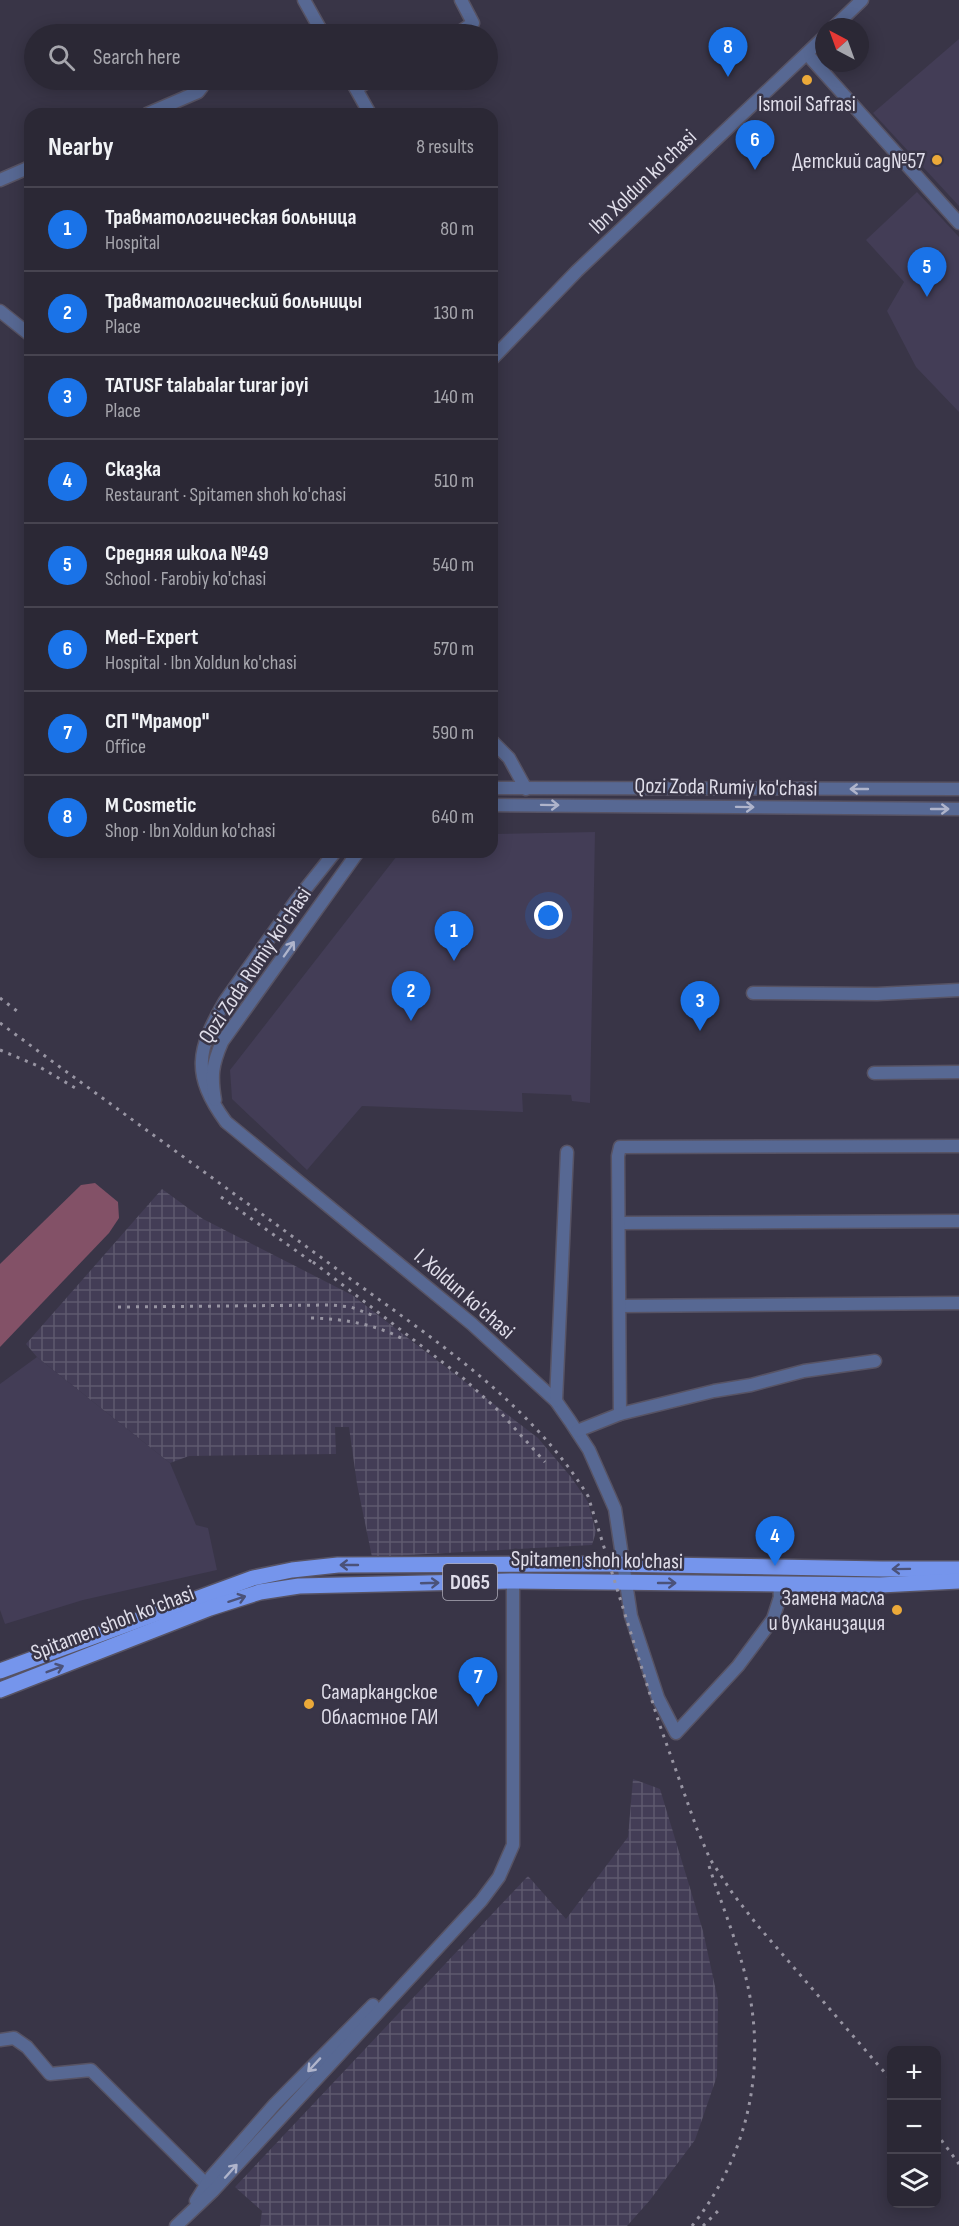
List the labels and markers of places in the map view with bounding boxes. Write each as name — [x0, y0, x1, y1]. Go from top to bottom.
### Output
pin: 8 — [708, 28, 748, 77]
marker: Ismoil Safrasi — [800, 73, 814, 87]
place label: Ismoil Safrasi — [758, 91, 856, 118]
pin: 6 — [736, 120, 774, 170]
place label: Детский сад№57 — [792, 148, 925, 175]
marker: Детский сад№57 — [930, 153, 944, 167]
pin: 5 — [908, 248, 946, 297]
pin: 1 — [434, 912, 474, 961]
pin: 2 — [392, 972, 430, 1021]
pin: 3 — [680, 982, 720, 1031]
pin: 4 — [756, 1516, 794, 1566]
place label: Замена масла и вулканизация — [769, 1585, 885, 1637]
marker: Замена масла и вулканизация — [890, 1603, 904, 1617]
pin: 7 — [458, 1658, 498, 1707]
place label: Самаркандское Областное ГАИ — [321, 1679, 438, 1731]
marker: Самаркандское Областное ГАИ — [302, 1697, 316, 1711]

